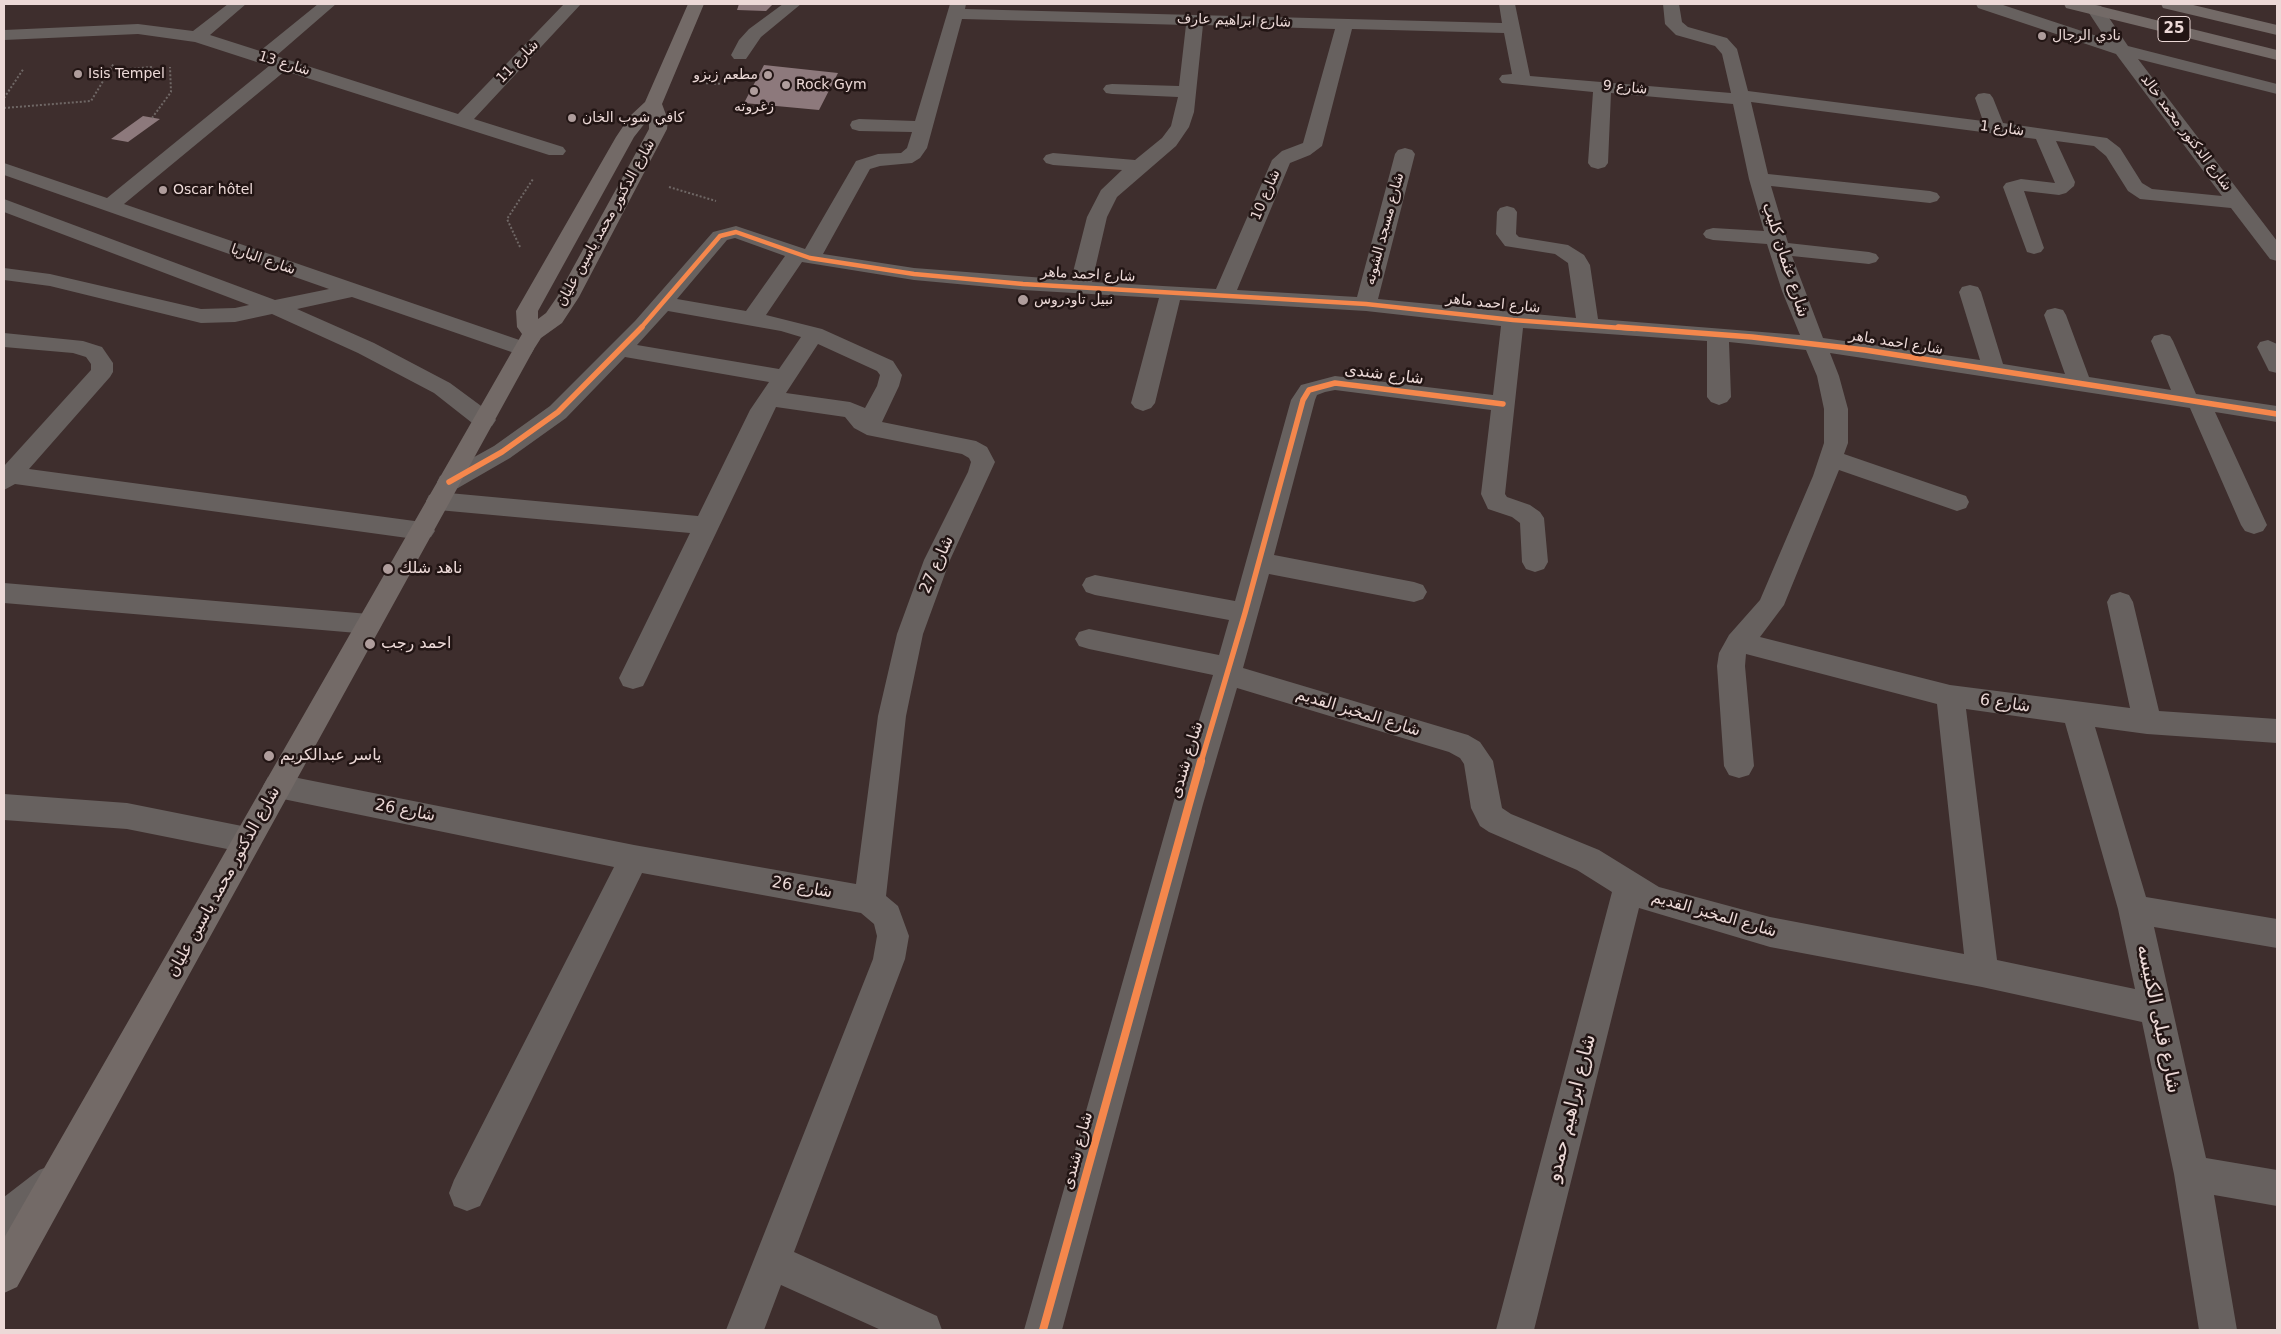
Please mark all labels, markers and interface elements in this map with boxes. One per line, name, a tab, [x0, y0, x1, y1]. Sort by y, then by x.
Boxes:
street label: شارع ابراهيم عارف	[1177, 11, 1291, 31]
road number: 25	[2158, 16, 2190, 42]
place label: نادي الرجال	[2052, 28, 2121, 44]
marker: نادي الرجال	[2036, 30, 2048, 42]
street label: شارع 11	[493, 37, 543, 87]
street label: شارع 13	[256, 48, 312, 80]
place label: Isis Tempel	[88, 66, 165, 82]
place label: مطعم زبزو	[693, 67, 758, 83]
marker: Isis Tempel	[72, 68, 84, 80]
marker: مطعم زبزو	[762, 69, 774, 81]
street label: شارع الدكتور محمد خالد	[2137, 71, 2235, 195]
place label: Rock Gym	[796, 77, 867, 93]
street label: شارع 9	[1602, 78, 1648, 98]
marker: Rock Gym	[780, 79, 792, 91]
marker: زغروته	[748, 85, 760, 97]
place label: زغروته	[734, 99, 774, 115]
place label: كافي شوب الخان	[582, 110, 684, 126]
marker: كافي شوب الخان	[566, 112, 578, 124]
street label: شارع 1	[1979, 118, 2025, 140]
street label: شارع الدكتور محمد ياسين عليان	[553, 137, 659, 309]
street label: شارع 10	[1248, 167, 1284, 223]
street label: شارع مسجد الشونه	[1362, 171, 1408, 287]
place label: Oscar hôtel	[173, 182, 253, 198]
marker: Oscar hôtel	[157, 184, 169, 196]
street label: شارع عثمان كليب	[1757, 200, 1813, 320]
street label: شارع الباريا	[229, 241, 297, 279]
street label: شارع احمد ماهر	[1040, 264, 1136, 286]
street label: شارع احمد ماهر	[1445, 291, 1541, 317]
place label: نبيل تاودروس	[1034, 292, 1113, 308]
marker: نبيل تاودروس	[1016, 293, 1030, 307]
street label: شارع احمد ماهر	[1848, 327, 1944, 359]
street label: شارع شندى	[1343, 361, 1425, 389]
street label: شارع 27	[916, 533, 958, 597]
place label: ناهد شلك	[399, 559, 462, 579]
marker: ناهد شلك	[381, 562, 395, 576]
place label: احمد رجب	[381, 634, 451, 654]
marker: احمد رجب	[363, 637, 377, 651]
street label: شارع المخبز القديم	[1293, 685, 1423, 741]
street label: شارع 6	[1979, 691, 2031, 717]
street label: شارع شندى	[1166, 719, 1208, 801]
place label: ياسر عبدالكريم	[280, 746, 382, 766]
marker: ياسر عبدالكريم	[262, 749, 276, 763]
street label: شارع الدكتور محمد ياسين عليان	[164, 783, 284, 981]
street label: شارع 26	[373, 796, 437, 826]
street label: شارع 26	[770, 873, 834, 903]
street label: شارع المخبز القديم	[1649, 888, 1779, 942]
street label: شارع قبلى الكنيسه	[2131, 943, 2185, 1095]
street label: شارع ابراهيم حمدو	[1543, 1032, 1601, 1184]
street label: شارع شندى	[1058, 1110, 1098, 1192]

